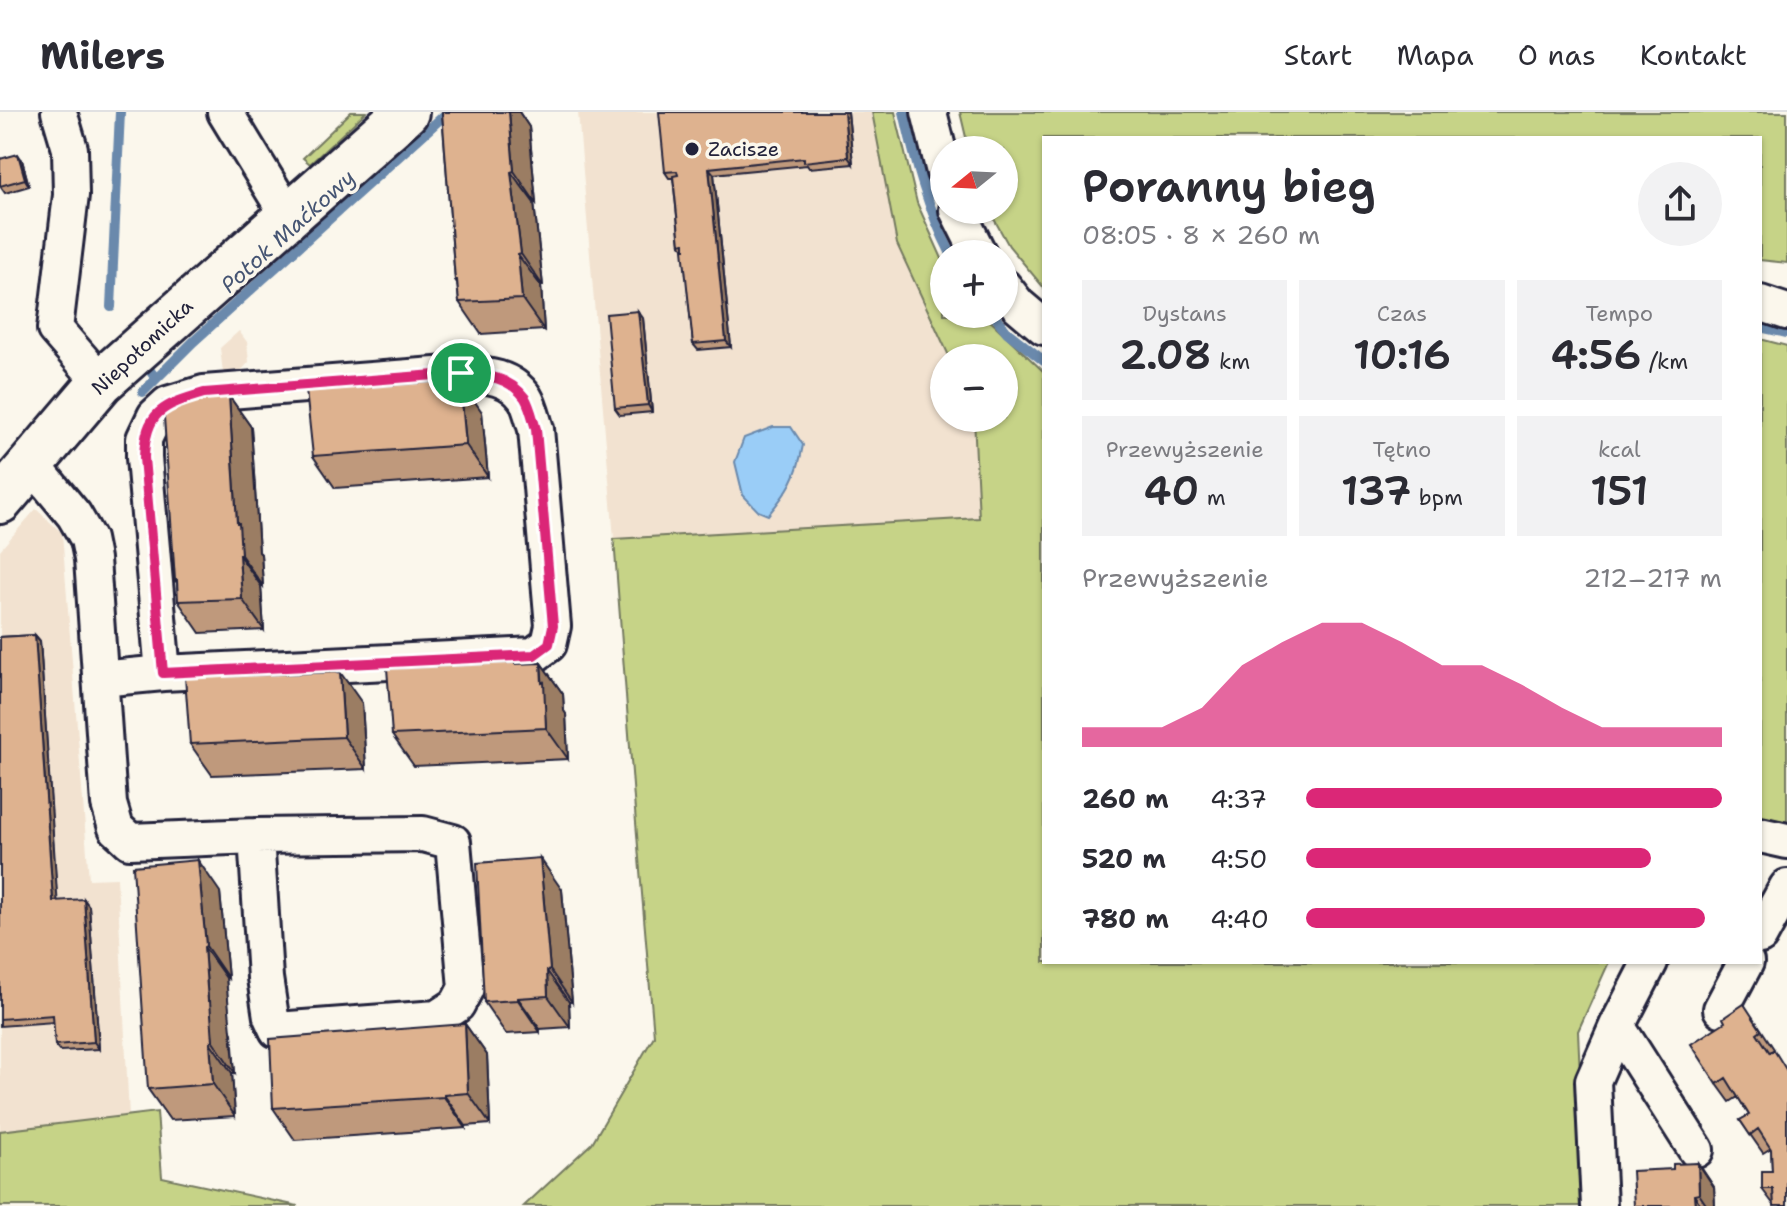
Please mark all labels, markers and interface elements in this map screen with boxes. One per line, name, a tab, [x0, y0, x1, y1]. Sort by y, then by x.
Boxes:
text: Milers	[40, 30, 165, 81]
text: Start	[1284, 36, 1352, 74]
text: Mapa	[1396, 36, 1474, 74]
text: O nas	[1518, 36, 1596, 74]
text: Kontakt	[1640, 36, 1747, 74]
place label: Zacisze	[708, 136, 779, 162]
north arrow	[930, 136, 1018, 224]
map controls	[930, 136, 1018, 432]
marker: Zacisze	[683, 140, 701, 158]
text: Poranny bieg	[1082, 157, 1376, 216]
button: share	[1638, 162, 1722, 246]
water label: Potok Maćkowy	[215, 163, 361, 299]
text: 08:05 · 8 × 260 m	[1082, 217, 1320, 252]
button: +	[930, 240, 1018, 328]
street label: Niepołomicka	[86, 293, 199, 401]
text: Dystans	[1142, 299, 1227, 328]
text: Czas	[1377, 299, 1427, 328]
text: Tempo	[1585, 299, 1653, 328]
text: 2.08	[1119, 328, 1212, 382]
text: 10:16	[1353, 328, 1451, 382]
text: 4:56	[1550, 328, 1641, 382]
pin	[427, 339, 495, 407]
button: −	[930, 344, 1018, 432]
text: km	[1212, 347, 1250, 376]
text: /km	[1641, 347, 1688, 376]
icon: arrive	[439, 351, 483, 395]
text: Przewyższenie	[1106, 435, 1264, 464]
text: Tętno	[1373, 435, 1431, 464]
text: kcal	[1598, 435, 1641, 464]
text: 40	[1144, 464, 1199, 518]
text: 137	[1341, 464, 1411, 518]
text: 151	[1590, 464, 1648, 518]
text: m	[1199, 483, 1226, 512]
text: bpm	[1411, 483, 1463, 512]
text: Przewyższenie	[1082, 560, 1269, 595]
text: 212–217 m	[1583, 560, 1722, 595]
text: 260 m	[1082, 781, 1169, 816]
text: 4:37	[1210, 781, 1267, 816]
text: 520 m	[1082, 841, 1166, 876]
text: 4:50	[1210, 841, 1268, 876]
text: 780 m	[1082, 901, 1169, 936]
text: 4:40	[1210, 901, 1269, 936]

